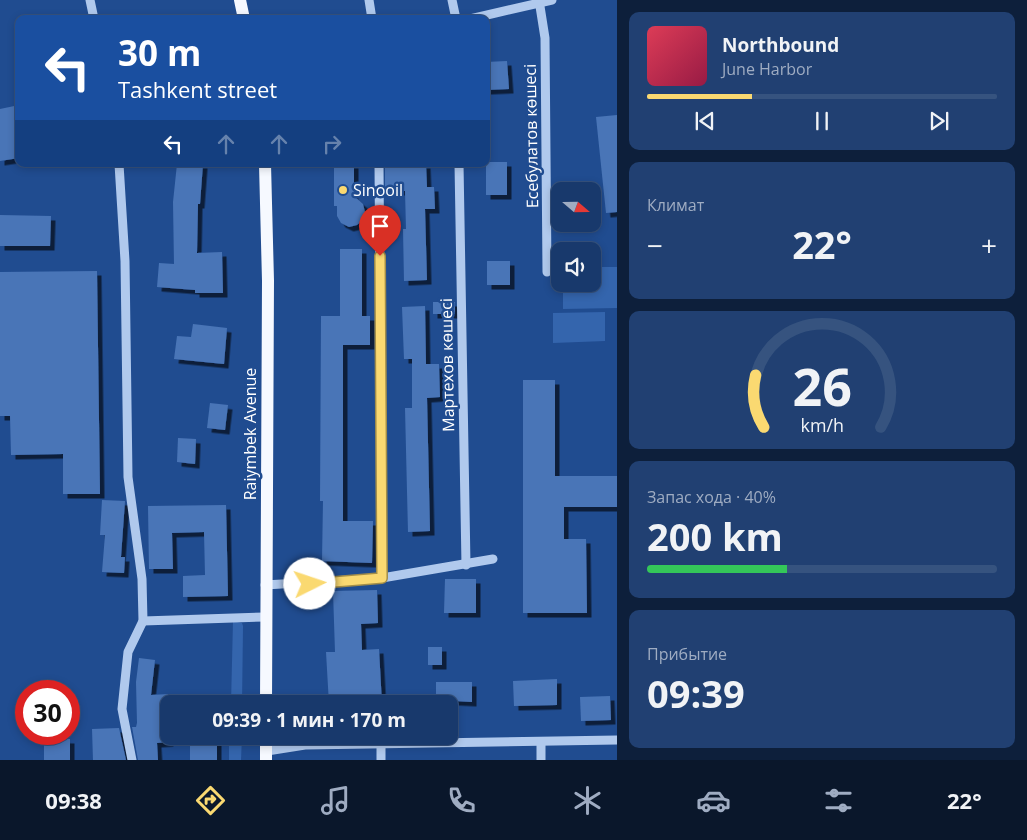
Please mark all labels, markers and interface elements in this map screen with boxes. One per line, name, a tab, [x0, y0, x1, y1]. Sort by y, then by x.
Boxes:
text: 30 m	[118, 29, 201, 76]
text: Northbound	[722, 32, 839, 58]
icon: left	[35, 35, 100, 100]
text: June Harbor	[722, 58, 812, 80]
street label: Есебулатов көшесі	[519, 64, 543, 208]
text: Tashkent street	[118, 74, 277, 104]
icon: previous	[691, 107, 719, 135]
icon: pause	[808, 107, 836, 135]
icon: next	[925, 107, 953, 135]
icon: left	[159, 130, 187, 158]
icon: ahead	[212, 130, 240, 158]
icon: ahead	[265, 130, 293, 158]
icon: right	[318, 130, 346, 158]
place label: Sinooil	[353, 179, 403, 201]
north arrow	[551, 182, 601, 232]
map controls	[551, 182, 601, 292]
marker: Sinooil	[337, 184, 349, 196]
text: Климат	[647, 194, 704, 216]
pin	[359, 205, 401, 256]
icon: arrive	[366, 212, 394, 240]
text: 22°	[792, 218, 852, 270]
text: −	[647, 226, 663, 264]
text: +	[981, 226, 997, 264]
button: sound	[551, 242, 601, 292]
street label: Мартехов көшесі	[435, 298, 459, 432]
text: 26	[792, 350, 852, 421]
street label: Raiymbek Avenue	[239, 368, 261, 500]
text: km/h	[800, 413, 844, 437]
text: Запас хода · 40%	[647, 486, 776, 508]
text: 200 km	[647, 510, 783, 562]
position arrow	[283, 557, 335, 609]
text: Прибытие	[647, 643, 727, 665]
text: 09:39	[647, 667, 745, 719]
speed limit sign: 30	[15, 680, 80, 745]
text: 09:39 · 1 мин · 170 m	[212, 707, 406, 733]
icon: directions	[193, 783, 228, 818]
icon: music	[318, 783, 353, 818]
icon: phone	[444, 783, 479, 818]
icon: climate	[570, 783, 605, 818]
icon: car	[696, 783, 731, 818]
icon: filters	[821, 783, 856, 818]
text: 09:38	[45, 785, 102, 815]
text: 22°	[947, 785, 982, 815]

